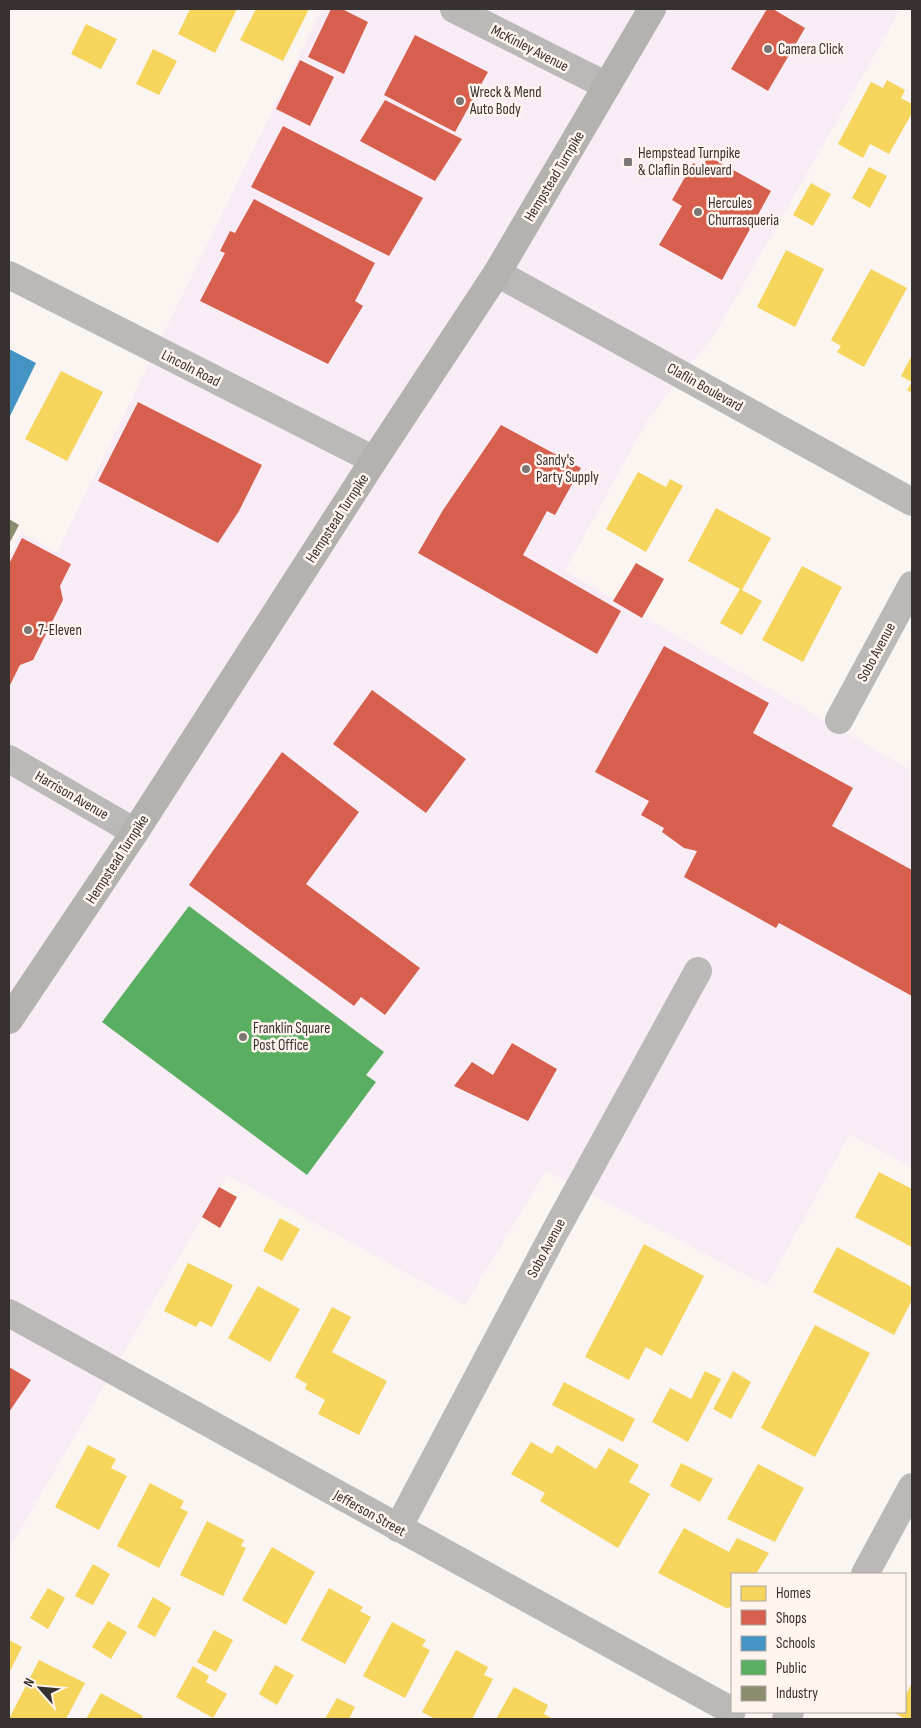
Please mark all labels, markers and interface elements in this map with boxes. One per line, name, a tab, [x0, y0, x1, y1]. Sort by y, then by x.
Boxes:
street label: McKinley Avenue	[488, 21, 572, 76]
place label: Camera Click	[778, 40, 844, 59]
marker: Camera Click	[762, 43, 774, 55]
place label: Wreck & Mend Auto Body	[469, 83, 541, 119]
marker: Wreck & Mend Auto Body	[454, 95, 466, 107]
street label: Hempstead Turnpike	[520, 128, 589, 225]
place label: Hempstead Turnpike & Claflin Boulevard	[638, 144, 740, 180]
marker: Hempstead Turnpike & Claflin Boulevard	[622, 156, 634, 168]
place label: Hercules Churrasqueria	[708, 194, 779, 230]
marker: Hercules Churrasqueria	[692, 206, 704, 218]
street label: Lincoln Road	[158, 346, 223, 391]
street label: Claflin Boulevard	[663, 359, 746, 416]
place label: Sandy's Party Supply	[536, 451, 599, 487]
marker: Sandy's Party Supply	[520, 463, 532, 475]
street label: Hempstead Turnpike	[302, 470, 373, 566]
street label: Sobo Avenue	[853, 619, 900, 685]
place label: 7-Eleven	[38, 621, 82, 640]
marker: 7-Eleven	[22, 624, 34, 636]
street label: Harrison Avenue	[32, 767, 112, 824]
street label: Hempstead Turnpike	[82, 811, 153, 907]
place label: Franklin Square Post Office	[253, 1019, 330, 1055]
marker: Franklin Square Post Office	[237, 1031, 249, 1043]
street label: Sobo Avenue	[523, 1215, 570, 1281]
street label: Jefferson Street	[329, 1485, 410, 1541]
legend	[731, 1573, 906, 1713]
text: Homes	[776, 1584, 811, 1603]
text: Shops	[776, 1609, 807, 1628]
text: Schools	[776, 1634, 815, 1653]
text: Public	[776, 1659, 807, 1678]
north arrow	[15, 1663, 65, 1713]
text: N	[20, 1675, 38, 1690]
text: Industry	[776, 1684, 818, 1703]

